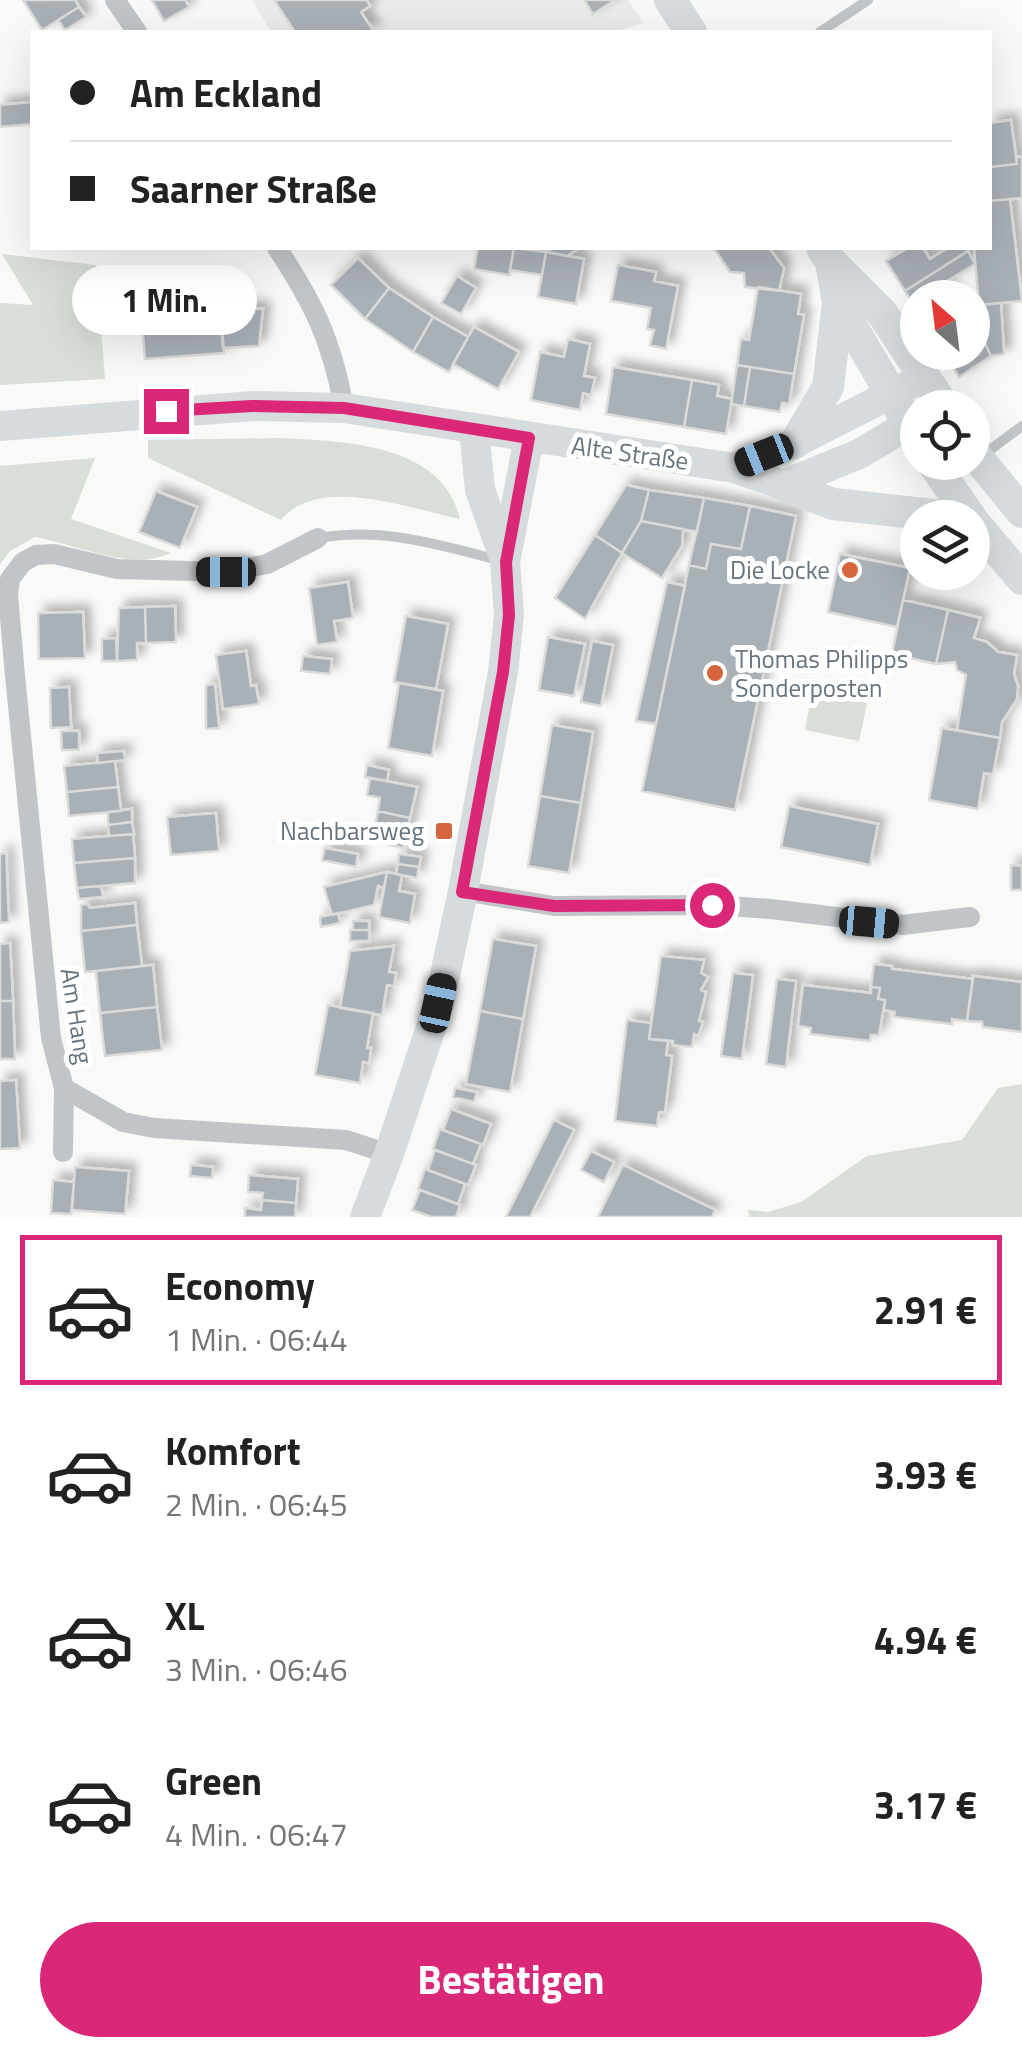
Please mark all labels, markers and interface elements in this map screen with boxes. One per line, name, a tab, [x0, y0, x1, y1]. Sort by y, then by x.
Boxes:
text: Am Eckland	[130, 64, 322, 122]
text: Saarner Straße	[130, 160, 377, 218]
callout: 1 Min.	[74, 266, 258, 336]
text: 1 Min.	[121, 276, 208, 324]
north arrow	[900, 280, 990, 370]
map controls	[900, 280, 990, 590]
route end	[144, 389, 189, 434]
button: locate	[900, 390, 990, 480]
street label: Alte Straße	[569, 426, 691, 480]
car	[731, 430, 797, 480]
button: layers	[900, 500, 990, 590]
place label: Die Locke	[730, 551, 830, 589]
car	[196, 557, 256, 587]
marker: Die Locke	[839, 559, 861, 581]
place label: Thomas Philipps Sonderposten	[735, 640, 908, 707]
marker: Thomas Philipps Sonderposten	[704, 662, 726, 684]
place label: Nachbarsweg	[280, 812, 424, 850]
marker: Nachbarsweg	[433, 820, 455, 842]
route start	[690, 883, 735, 928]
car	[838, 904, 900, 940]
street label: Am Hang	[51, 965, 103, 1067]
car	[417, 971, 459, 1035]
text: Economy	[165, 1257, 315, 1315]
icon: car	[45, 1265, 135, 1355]
text: 2.91 €	[874, 1281, 977, 1339]
text: 1 Min. · 06:44	[165, 1315, 348, 1363]
text: Komfort	[165, 1422, 301, 1480]
icon: car	[45, 1430, 135, 1520]
text: 3.93 €	[874, 1446, 977, 1504]
text: 2 Min. · 06:45	[165, 1480, 348, 1528]
text: XL	[165, 1587, 205, 1645]
icon: car	[45, 1595, 135, 1685]
text: 4.94 €	[874, 1611, 977, 1669]
text: 3 Min. · 06:46	[165, 1645, 348, 1693]
text: Green	[165, 1752, 262, 1810]
icon: car	[45, 1760, 135, 1850]
text: 3.17 €	[874, 1776, 977, 1834]
text: 4 Min. · 06:47	[165, 1810, 348, 1858]
button: Bestätigen	[40, 1922, 982, 2037]

